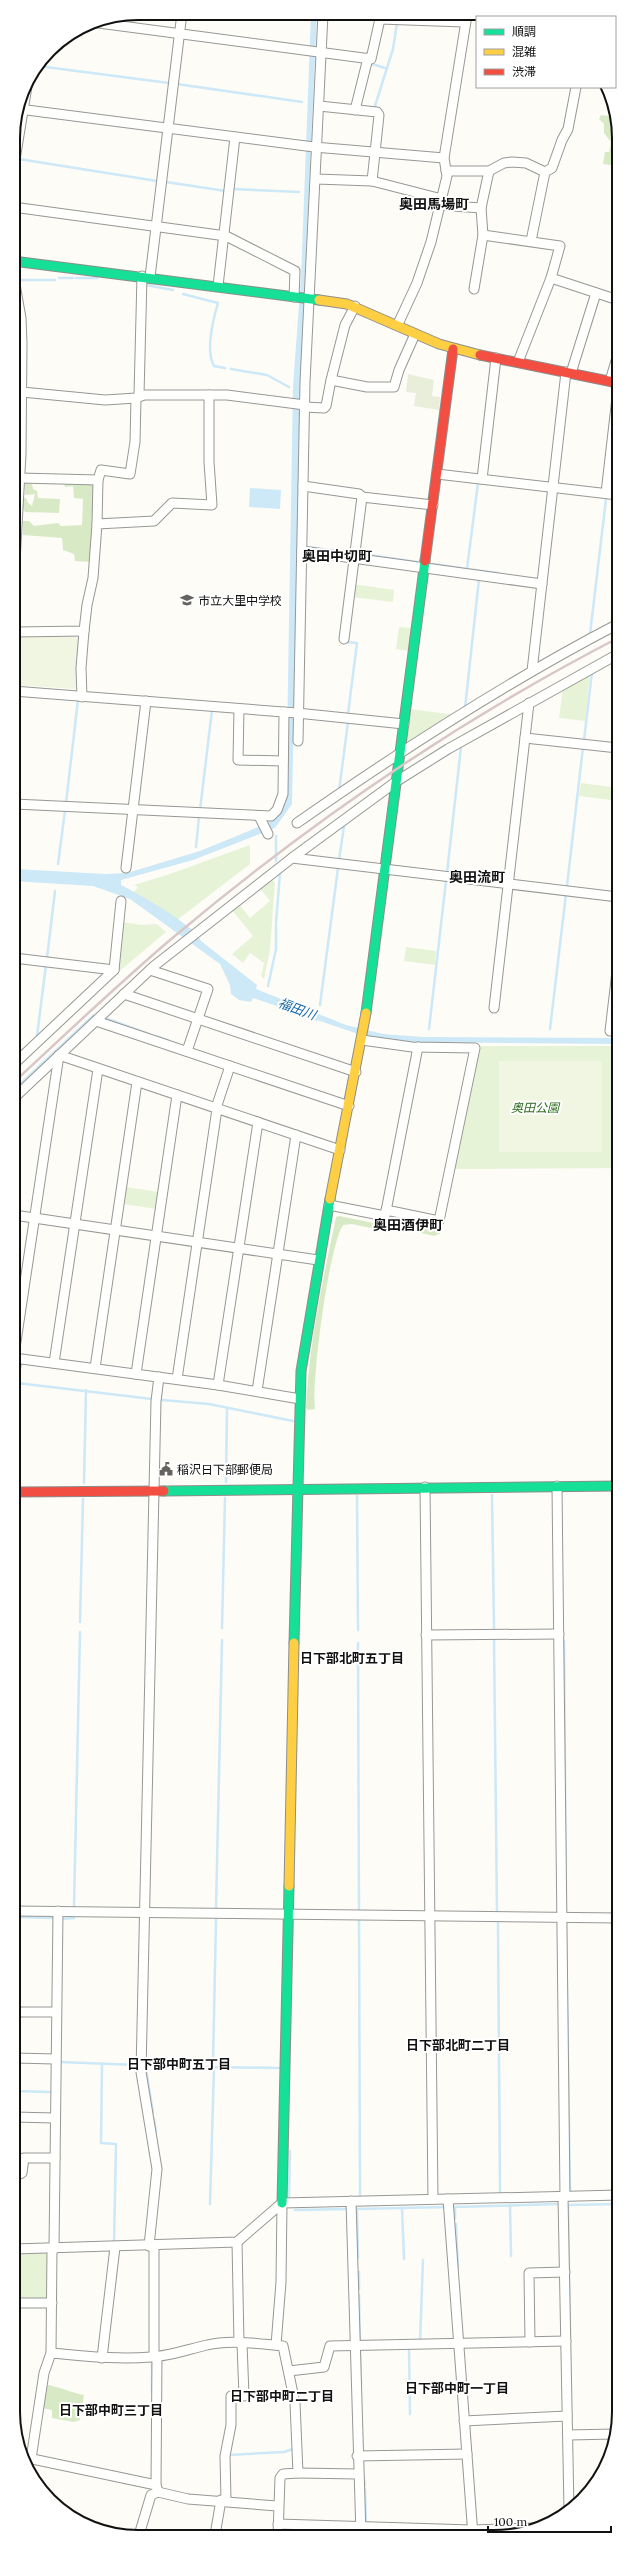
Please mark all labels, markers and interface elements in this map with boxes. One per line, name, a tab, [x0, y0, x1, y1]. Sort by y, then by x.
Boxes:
legend	[476, 16, 616, 88]
text: 順調	[512, 24, 536, 39]
text: 混雑	[512, 44, 536, 59]
text: 渋滞	[512, 64, 536, 79]
district label: 奥田馬場町	[399, 195, 469, 213]
district label: 奥田中切町	[302, 547, 372, 565]
school or university icon: 市立大里中学校	[179, 592, 195, 608]
place label: 市立大里中学校	[198, 593, 282, 608]
district label: 奥田流町	[449, 868, 505, 886]
water label: 福田川	[276, 994, 320, 1024]
park label: 奥田公園	[511, 1100, 561, 1115]
district label: 奥田酒伊町	[373, 1216, 443, 1234]
public building icon: 稲沢日下部郵便局	[158, 1461, 174, 1477]
place label: 稲沢日下部郵便局	[177, 1462, 273, 1477]
district label: 日下部北町五丁目	[300, 1650, 404, 1667]
district label: 日下部北町二丁目	[406, 2037, 510, 2054]
district label: 日下部中町五丁目	[127, 2056, 231, 2073]
district label: 日下部中町一丁目	[405, 2380, 509, 2397]
district label: 日下部中町二丁目	[230, 2388, 334, 2405]
district label: 日下部中町三丁目	[59, 2402, 163, 2419]
scale bar	[488, 2508, 611, 2534]
text: 100 m	[494, 2514, 527, 2529]

